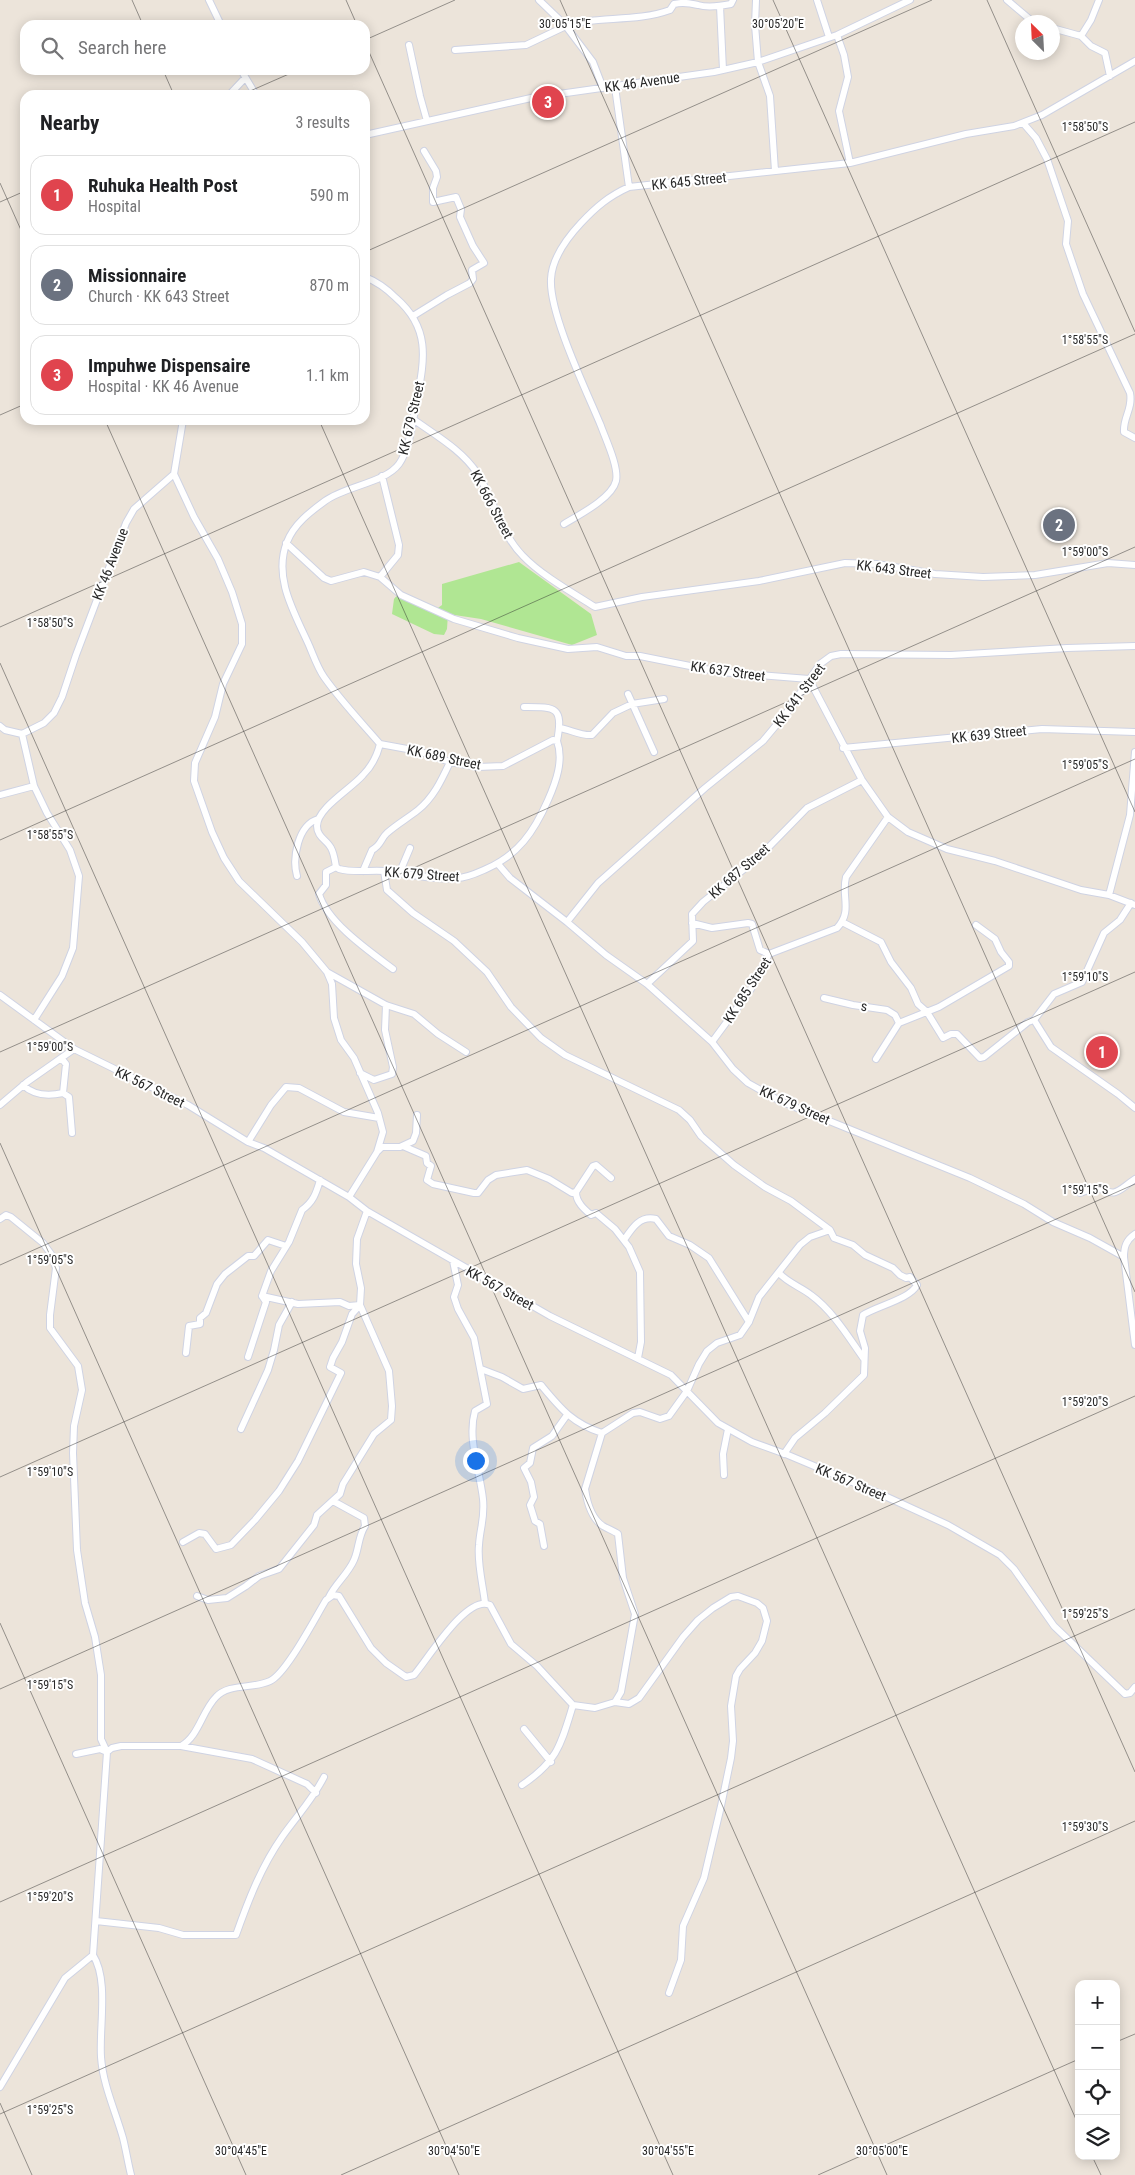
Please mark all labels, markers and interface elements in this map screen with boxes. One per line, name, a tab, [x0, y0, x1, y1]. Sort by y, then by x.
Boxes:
north arrow	[1015, 15, 1060, 60]
text: 30°05'15"E	[539, 17, 591, 31]
text: 30°05'20"E	[752, 17, 804, 31]
search box	[20, 20, 370, 75]
icon: search	[38, 34, 66, 62]
text: Search here	[78, 36, 166, 59]
street label: KK 46 Avenue	[603, 69, 681, 95]
pin: 3	[532, 83, 564, 121]
text: Nearby	[40, 111, 99, 135]
text: 3 results	[295, 113, 350, 132]
text: 1°58'50"S	[1062, 120, 1108, 134]
street label: KK 645 Street	[651, 169, 727, 193]
text: Ruhuka Health Post	[88, 174, 238, 197]
text: 1	[53, 186, 61, 205]
text: 590 m	[310, 186, 349, 205]
text: Hospital	[88, 197, 141, 216]
text: Missionnaire	[88, 264, 186, 287]
text: 2	[53, 276, 61, 295]
text: 870 m	[310, 276, 349, 295]
text: Church · KK 643 Street	[88, 287, 230, 306]
text: 1°58'55"S	[1062, 333, 1108, 347]
text: Impuhwe Dispensaire	[88, 354, 250, 377]
text: 3	[53, 366, 61, 385]
text: 1.1 km	[306, 366, 349, 385]
text: Hospital · KK 46 Avenue	[88, 377, 239, 396]
street label: KK 679 Street	[395, 380, 427, 456]
street label: KK 666 Street	[467, 467, 517, 541]
pin: 2	[1043, 506, 1075, 544]
street label: KK 46 Avenue	[89, 525, 131, 602]
text: 1°59'00"S	[1062, 545, 1108, 559]
street label: KK 643 Street	[856, 556, 932, 582]
text: 1°58'50"S	[27, 616, 73, 630]
street label: KK 637 Street	[690, 658, 766, 684]
street label: KK 641 Street	[770, 660, 828, 730]
street label: KK 639 Street	[951, 722, 1027, 746]
street label: KK 689 Street	[406, 741, 482, 773]
text: 1°59'05"S	[1062, 758, 1108, 772]
text: 1°58'55"S	[27, 828, 73, 842]
street label: KK 687 Street	[705, 840, 773, 902]
street label: KK 679 Street	[384, 863, 460, 885]
street label: KK 685 Street	[720, 954, 774, 1026]
text: 1°59'10"S	[1062, 970, 1108, 984]
street label: s	[860, 998, 868, 1014]
pin: 1	[1086, 1033, 1118, 1071]
text: 1°59'00"S	[27, 1040, 73, 1054]
street label: KK 567 Street	[113, 1063, 187, 1111]
street label: KK 679 Street	[757, 1082, 833, 1128]
text: 1°59'15"S	[1062, 1183, 1108, 1197]
text: 1°59'05"S	[27, 1253, 73, 1267]
street label: KK 567 Street	[463, 1263, 537, 1313]
text: 1°59'20"S	[1062, 1395, 1108, 1409]
your location	[463, 1448, 489, 1474]
street label: KK 567 Street	[813, 1460, 889, 1504]
text: 1°59'10"S	[27, 1465, 73, 1479]
text: 1°59'25"S	[1062, 1607, 1108, 1621]
text: 1°59'15"S	[27, 1678, 73, 1692]
text: 1°59'30"S	[1062, 1820, 1108, 1834]
text: 1°59'20"S	[27, 1890, 73, 1904]
map controls	[1075, 1980, 1120, 2160]
button: +	[1075, 1980, 1120, 2025]
button: −	[1075, 2025, 1120, 2070]
button: locate	[1075, 2070, 1120, 2115]
text: 1°59'25"S	[27, 2103, 73, 2117]
button: layers	[1075, 2115, 1120, 2160]
text: 30°04'45"E	[215, 2144, 267, 2158]
text: 30°04'50"E	[428, 2144, 480, 2158]
text: 30°04'55"E	[642, 2144, 694, 2158]
text: 30°05'00"E	[856, 2144, 908, 2158]

